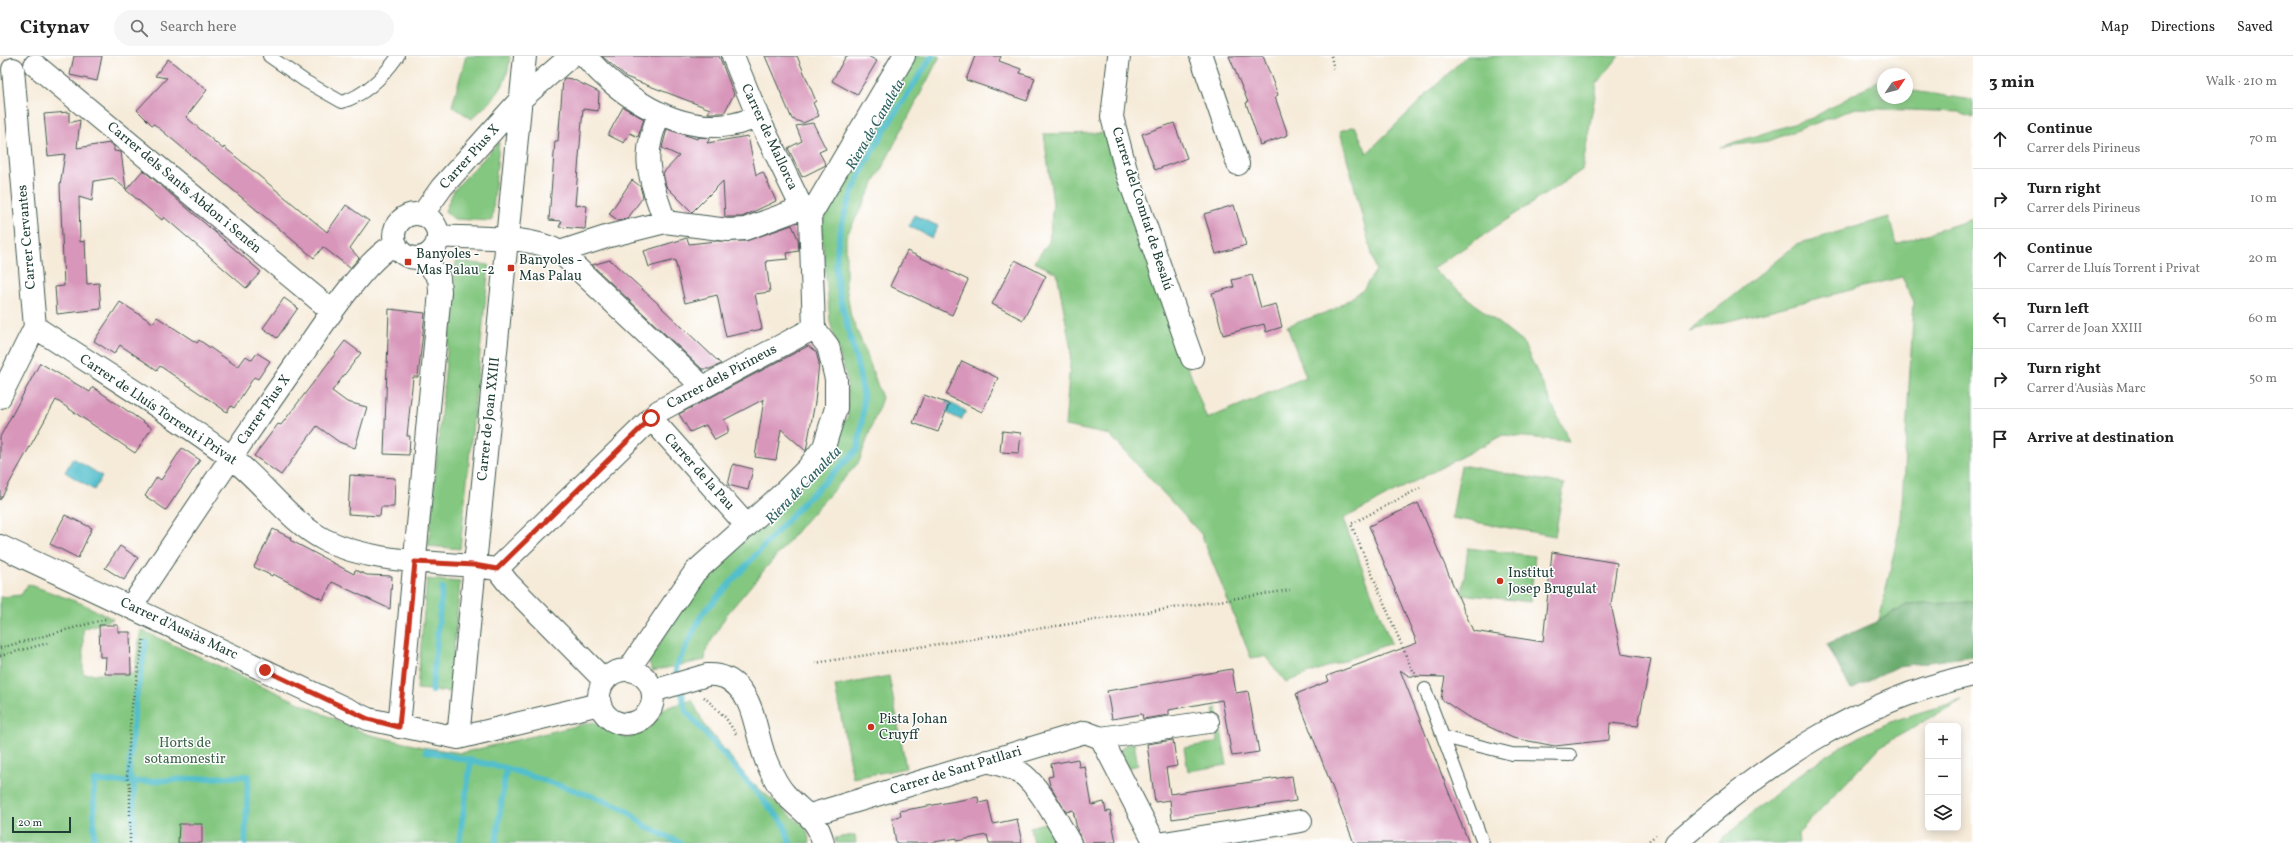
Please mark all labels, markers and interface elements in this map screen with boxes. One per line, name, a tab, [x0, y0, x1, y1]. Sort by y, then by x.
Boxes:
search box	[114, 10, 394, 46]
text: Citynav	[20, 15, 90, 41]
icon: search	[128, 17, 150, 39]
text: Search here	[160, 17, 237, 38]
text: Map	[2101, 18, 2129, 37]
text: Directions	[2151, 18, 2215, 37]
text: Saved	[2237, 18, 2273, 37]
north arrow	[1877, 68, 1913, 104]
text: 3 min	[1989, 71, 2035, 94]
text: Walk · 210 m	[2206, 73, 2277, 91]
water label: Riera de Canaleta	[841, 76, 911, 174]
street label: Carrer de Mallorca	[736, 81, 802, 193]
street label: Carrer dels Sants Abdon i Senén	[103, 118, 265, 258]
text: Continue	[2027, 119, 2092, 140]
street label: Carrer Pius X	[436, 120, 504, 194]
street label: Carrer del Comtat de Besalú	[1107, 125, 1177, 293]
icon: ahead	[1989, 128, 2011, 150]
text: 70 m	[2249, 130, 2277, 148]
text: Carrer dels Pirineus	[2027, 140, 2140, 158]
text: Turn right	[2027, 179, 2101, 200]
street label: Carrer Cervantes	[13, 184, 41, 290]
icon: right	[1989, 188, 2011, 210]
text: 10 m	[2250, 190, 2277, 208]
text: Carrer dels Pirineus	[2027, 200, 2140, 218]
text: Continue	[2027, 239, 2092, 260]
place label: Banyoles - Mas Palau -2	[416, 245, 495, 280]
icon: ahead	[1989, 248, 2011, 270]
text: 20 m	[2248, 250, 2277, 268]
place label: Banyoles - Mas Palau	[519, 251, 583, 286]
marker: Banyoles - Mas Palau -2	[403, 257, 413, 267]
text: Carrer de Lluís Torrent i Privat	[2027, 260, 2200, 278]
marker: Banyoles - Mas Palau	[506, 263, 516, 273]
text: Turn left	[2027, 299, 2089, 320]
icon: left	[1989, 308, 2011, 330]
text: 60 m	[2249, 310, 2277, 328]
text: Carrer de Joan XXIII	[2027, 320, 2142, 338]
street label: Carrer dels Pirineus	[664, 340, 780, 414]
street label: Carrer de Lluís Torrent i Privat	[75, 350, 241, 470]
street label: Carrer de Joan XXIII	[473, 356, 505, 482]
text: Turn right	[2027, 359, 2101, 380]
icon: right	[1989, 368, 2011, 390]
text: 50 m	[2249, 370, 2277, 388]
street label: Carrer Pius X	[233, 371, 295, 449]
text: Carrer d'Ausiàs Marc	[2027, 380, 2146, 398]
route start	[642, 409, 660, 427]
icon: arrive	[1989, 428, 2011, 450]
text: Arrive at destination	[2027, 428, 2174, 449]
street label: Carrer de la Pau	[659, 429, 739, 515]
water label: Riera de Canaleta	[761, 442, 847, 530]
place label: Institut Josep Brugulat	[1508, 564, 1597, 599]
marker: Institut Josep Brugulat	[1495, 576, 1505, 586]
street label: Carrer d'Ausiàs Marc	[117, 593, 241, 665]
route end	[256, 661, 274, 679]
place label: Pista Johan Cruyff	[879, 710, 948, 745]
marker: Pista Johan Cruyff	[866, 722, 876, 732]
map controls	[1925, 723, 1961, 831]
button: +	[1925, 723, 1961, 759]
park label: Horts de sotamonestir	[144, 734, 226, 769]
street label: Carrer de Sant Patllari	[888, 742, 1024, 800]
button: −	[1925, 759, 1961, 795]
button: layers	[1925, 795, 1961, 831]
scale bar	[12, 815, 71, 834]
text: 20 m	[18, 816, 42, 831]

